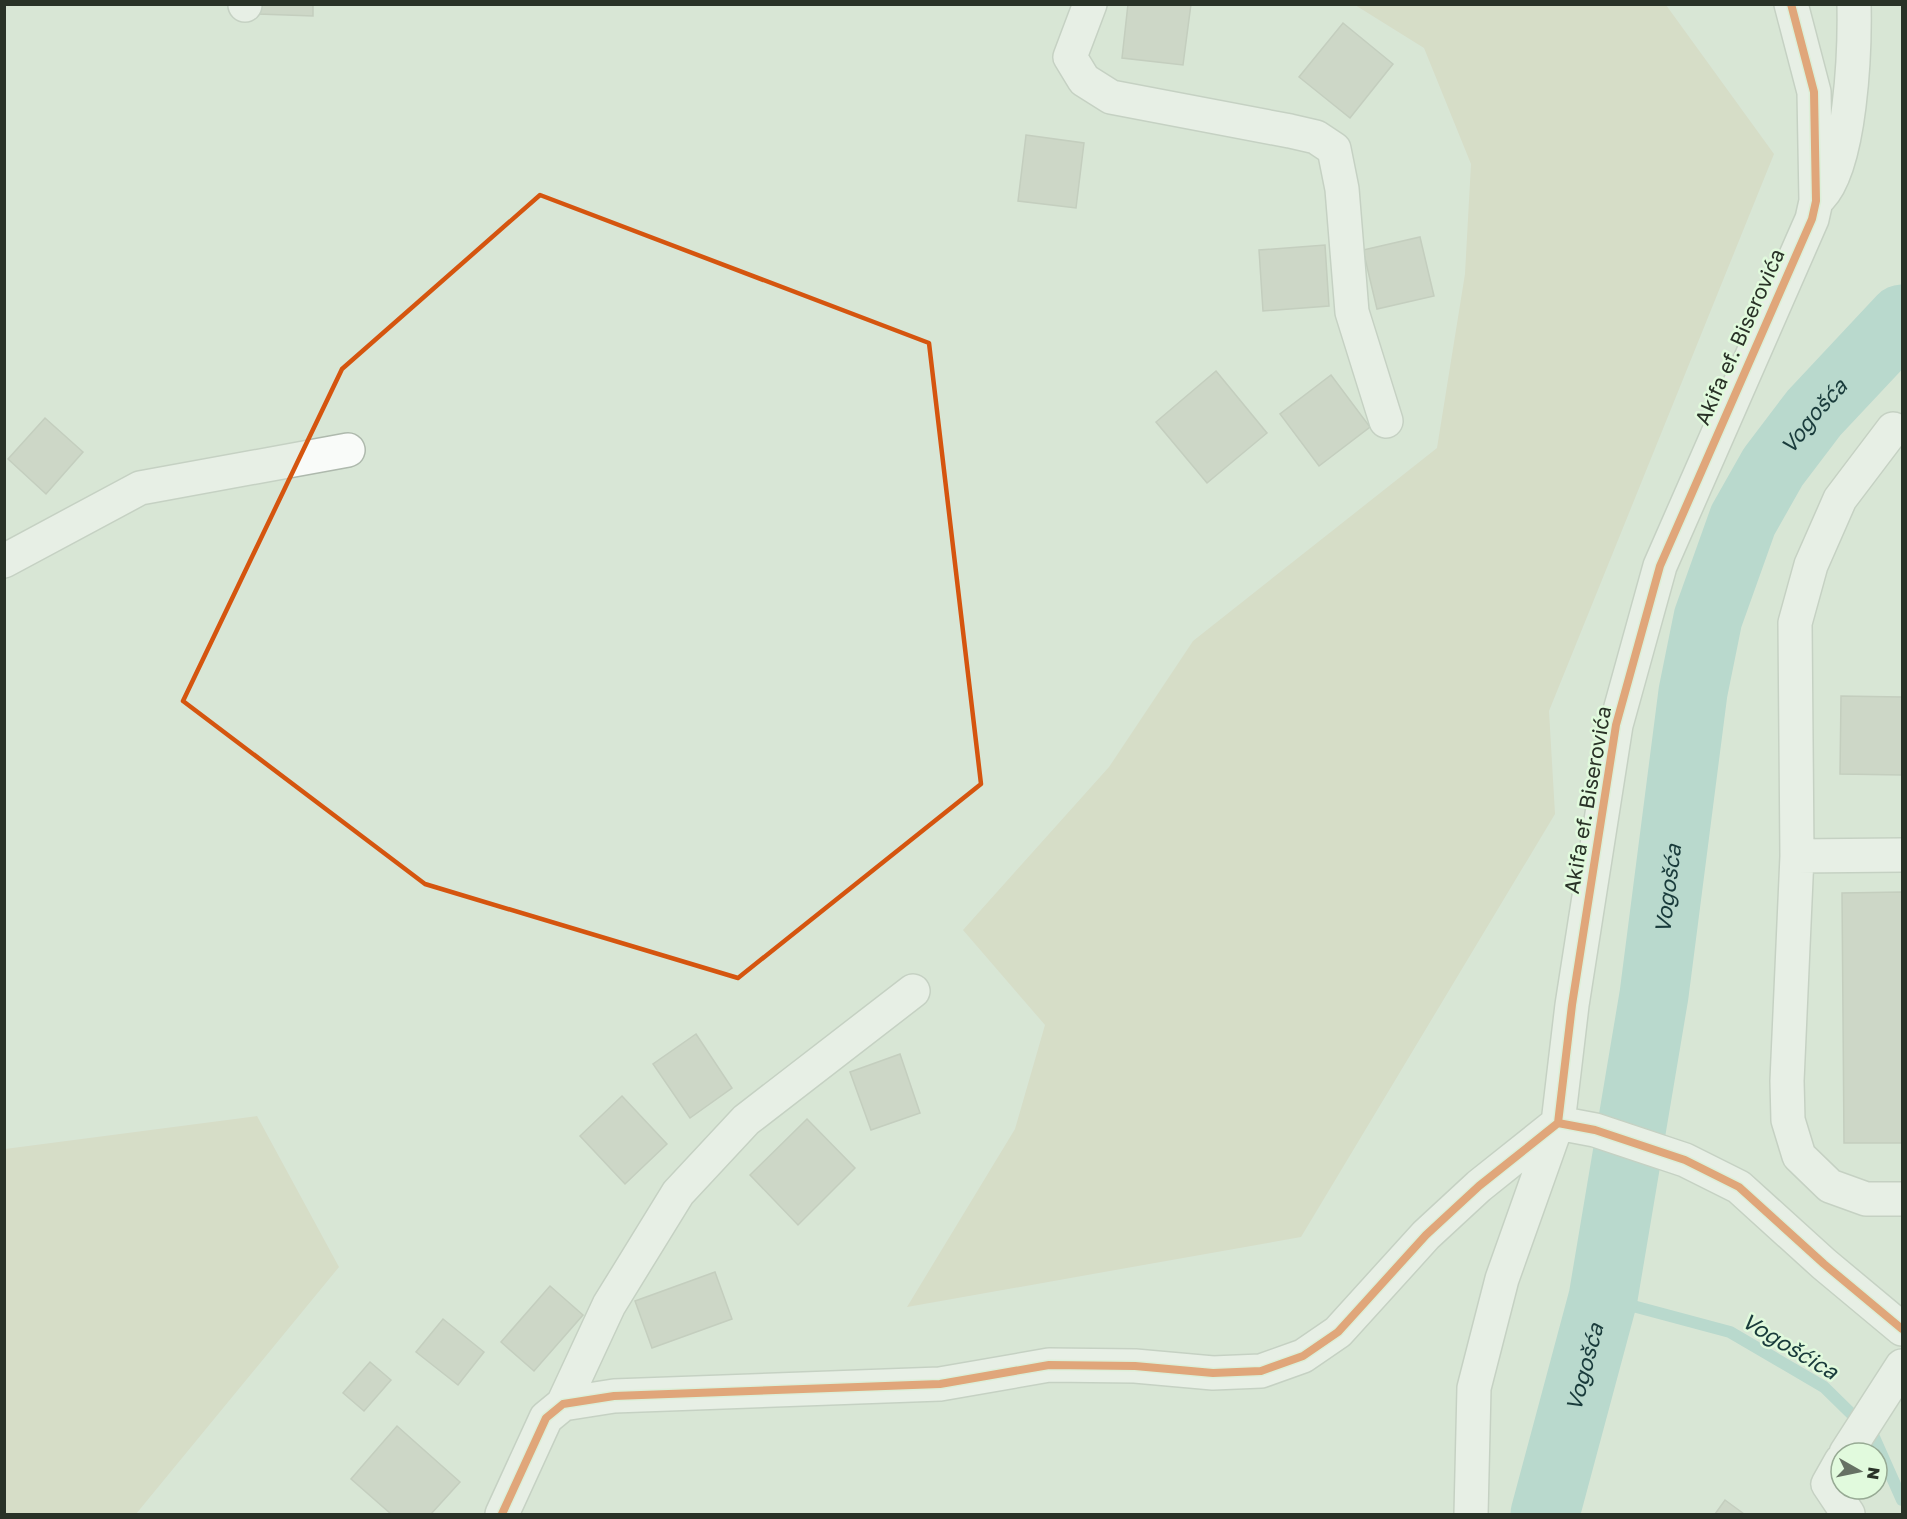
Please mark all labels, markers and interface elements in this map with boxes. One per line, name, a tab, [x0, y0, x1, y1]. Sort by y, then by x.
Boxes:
street label: Akifa ef. Biserovića	[1689, 244, 1790, 429]
water label: Vogošća	[1774, 372, 1853, 459]
street label: Akifa ef. Biserovića	[1558, 704, 1616, 896]
water label: Vogošća	[1648, 841, 1686, 935]
water label: Vogošćica	[1737, 1306, 1845, 1386]
water label: Vogošća	[1559, 1319, 1609, 1414]
north arrow	[1829, 1441, 1889, 1501]
text: N	[1863, 1466, 1885, 1481]

